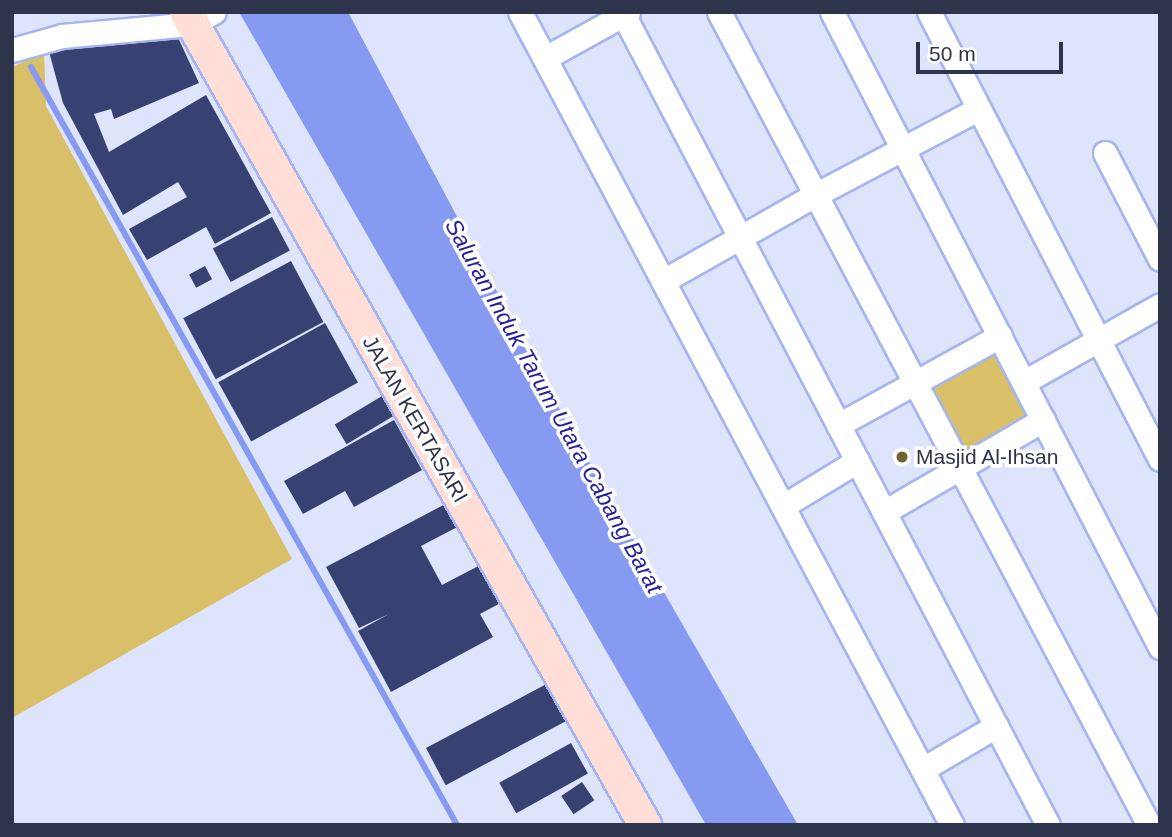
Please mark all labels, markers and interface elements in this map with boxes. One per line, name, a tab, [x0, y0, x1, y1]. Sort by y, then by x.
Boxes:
scale bar	[920, 28, 1067, 72]
text: 50 m	[929, 42, 976, 65]
water label: Saluran Induk Tarum Utara Cabang Barat	[439, 214, 669, 598]
street label: JALAN KERTASARI	[357, 331, 473, 507]
place label: Masjid Al-Ihsan	[916, 444, 1060, 470]
marker: Masjid Al-Ihsan	[894, 449, 910, 465]

